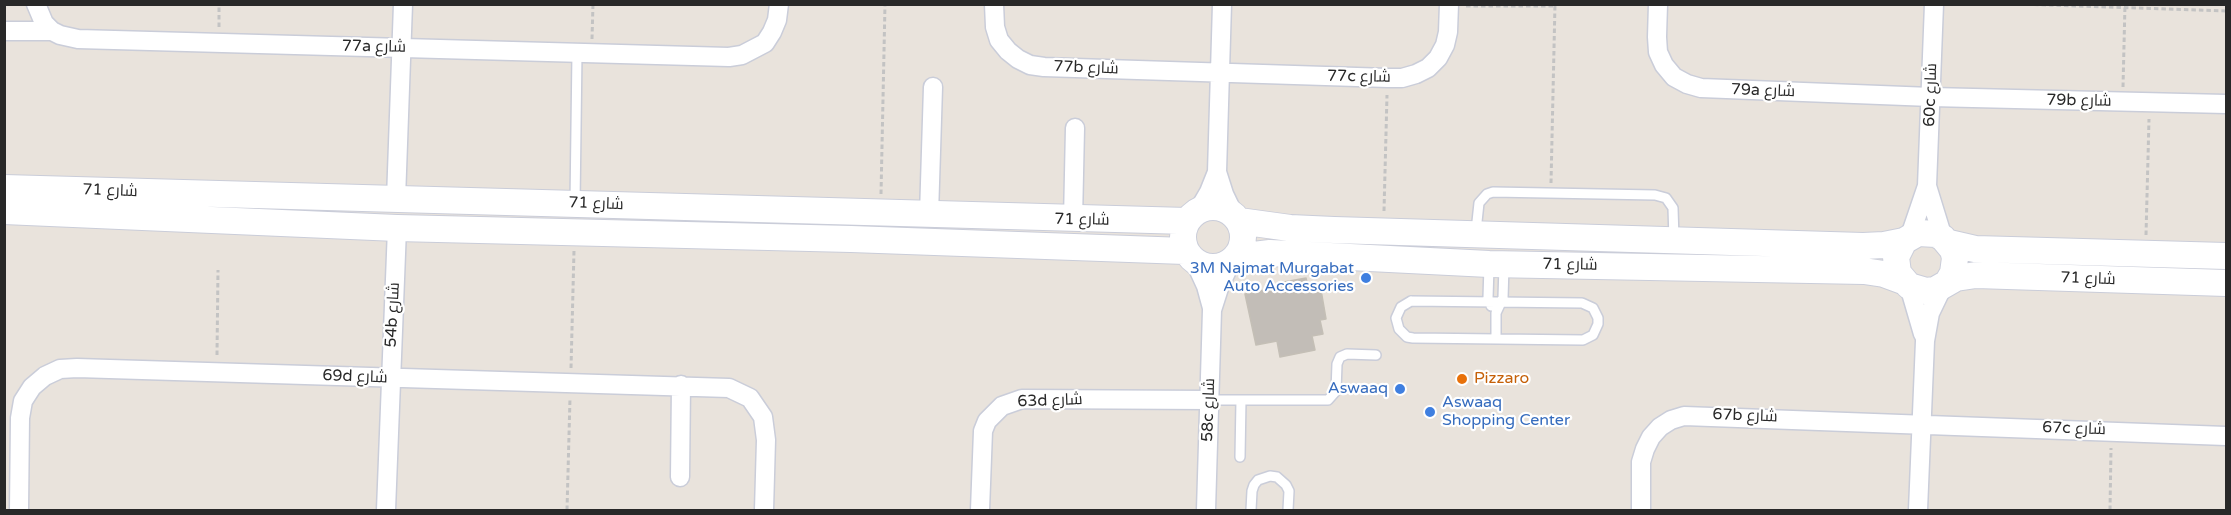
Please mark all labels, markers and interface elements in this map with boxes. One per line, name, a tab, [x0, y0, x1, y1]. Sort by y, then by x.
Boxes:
street label: 77a شارع	[342, 37, 406, 57]
street label: 77b شارع	[1053, 57, 1119, 79]
street label: 60c شارع	[1920, 63, 1942, 127]
street label: 77c شارع	[1327, 67, 1391, 87]
street label: 79a شارع	[1731, 80, 1795, 102]
street label: 79b شارع	[2046, 91, 2112, 111]
street label: شارع 71	[82, 180, 138, 202]
street label: شارع 71	[568, 193, 624, 215]
street label: شارع 71	[1054, 210, 1110, 230]
street label: شارع 71	[1542, 255, 1598, 275]
place label: 3M Najmat Murgabat Auto Accessories	[1190, 259, 1354, 297]
street label: شارع 71	[2060, 268, 2116, 290]
marker: 3M Najmat Murgabat Auto Accessories	[1359, 271, 1373, 285]
street label: 54b شارع	[382, 282, 404, 348]
street label: 69d شارع	[322, 366, 388, 388]
place label: Pizzaro	[1474, 369, 1529, 389]
marker: Pizzaro	[1455, 372, 1469, 386]
street label: 58c شارع	[1198, 378, 1220, 442]
place label: Aswaaq	[1328, 379, 1388, 399]
marker: Aswaaq	[1393, 382, 1407, 396]
street label: 63d شارع	[1017, 390, 1083, 412]
place label: Aswaaq Shopping Center	[1442, 393, 1570, 431]
marker: Aswaaq Shopping Center	[1423, 405, 1437, 419]
street label: 67b شارع	[1712, 405, 1778, 427]
street label: 67c شارع	[2042, 418, 2106, 440]

